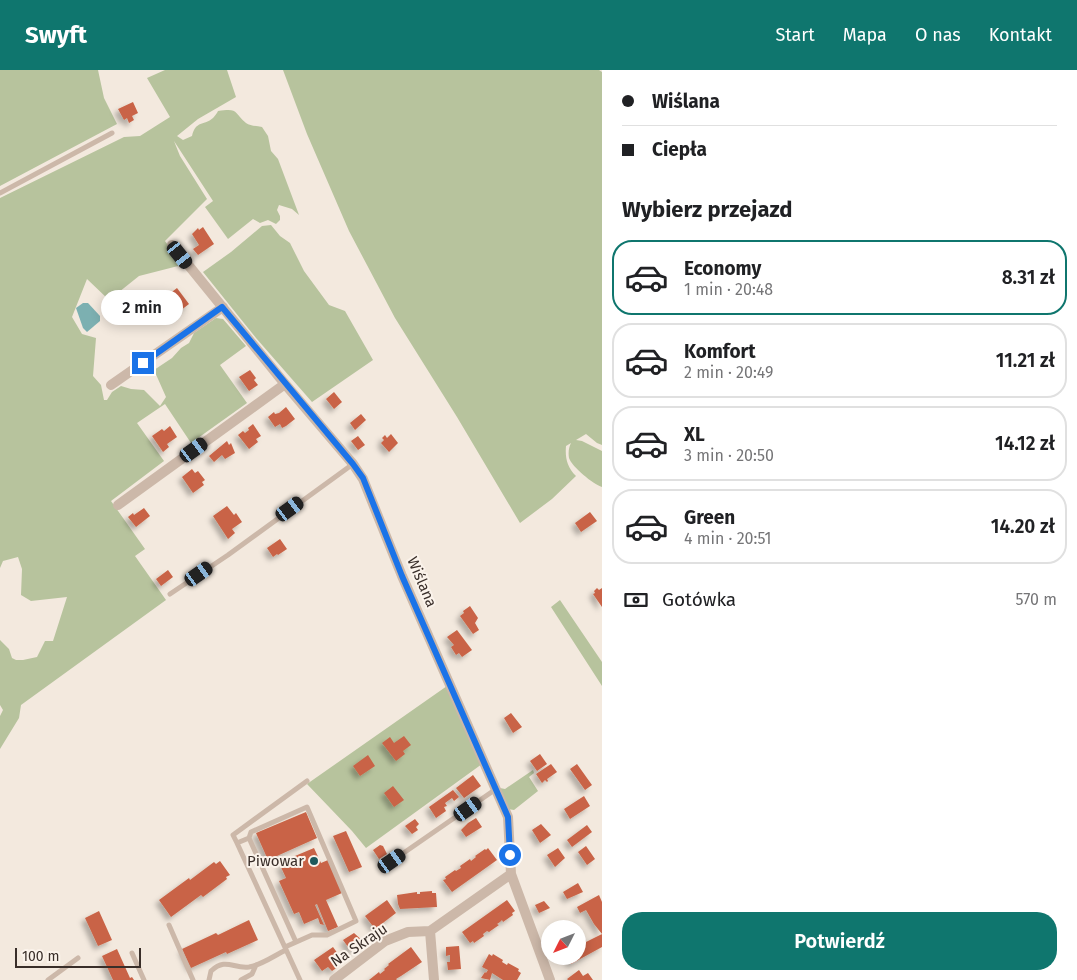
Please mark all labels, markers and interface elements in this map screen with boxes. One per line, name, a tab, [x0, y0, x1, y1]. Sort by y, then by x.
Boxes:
text: Swyft	[25, 21, 87, 49]
text: Start	[775, 24, 815, 46]
text: Mapa	[843, 24, 887, 46]
text: O nas	[915, 24, 961, 46]
text: Kontakt	[989, 24, 1052, 46]
text: Wiślana	[652, 90, 720, 113]
text: Ciepła	[652, 138, 707, 161]
text: Wybierz przejazd	[622, 196, 793, 223]
car	[164, 239, 195, 271]
icon: car	[624, 255, 669, 300]
text: Economy	[684, 257, 761, 280]
text: 8.31 zł	[1002, 266, 1055, 289]
text: 1 min · 20:48	[684, 280, 773, 299]
callout: 2 min	[102, 290, 184, 326]
text: 2 min	[122, 298, 162, 317]
icon: car	[624, 338, 669, 383]
text: Komfort	[684, 340, 755, 363]
text: 11.21 zł	[996, 349, 1055, 372]
route end	[132, 352, 154, 374]
text: 2 min · 20:49	[684, 363, 773, 382]
icon: car	[624, 421, 669, 466]
text: XL	[684, 423, 705, 446]
text: 14.12 zł	[995, 432, 1055, 455]
car	[177, 435, 210, 465]
text: 3 min · 20:50	[684, 446, 774, 465]
car	[273, 494, 306, 524]
icon: car	[624, 504, 669, 549]
text: Green	[684, 506, 735, 529]
text: 14.20 zł	[991, 515, 1055, 538]
text: 4 min · 20:51	[684, 529, 772, 548]
street label: Wiślana	[403, 554, 441, 610]
car	[182, 559, 215, 589]
icon: cash	[622, 586, 650, 614]
text: Gotówka	[662, 588, 736, 611]
text: 570 m	[1016, 590, 1057, 609]
car	[451, 794, 484, 824]
route start	[499, 844, 521, 866]
car	[375, 846, 408, 876]
place label: Piwowar	[247, 852, 304, 870]
marker: Piwowar	[308, 855, 320, 867]
button: Potwierdź	[622, 912, 1057, 970]
street label: Na Skraju	[327, 920, 391, 970]
north arrow	[541, 920, 586, 965]
map controls	[541, 920, 586, 965]
scale bar	[15, 945, 141, 968]
text: 100 m	[22, 948, 59, 965]

